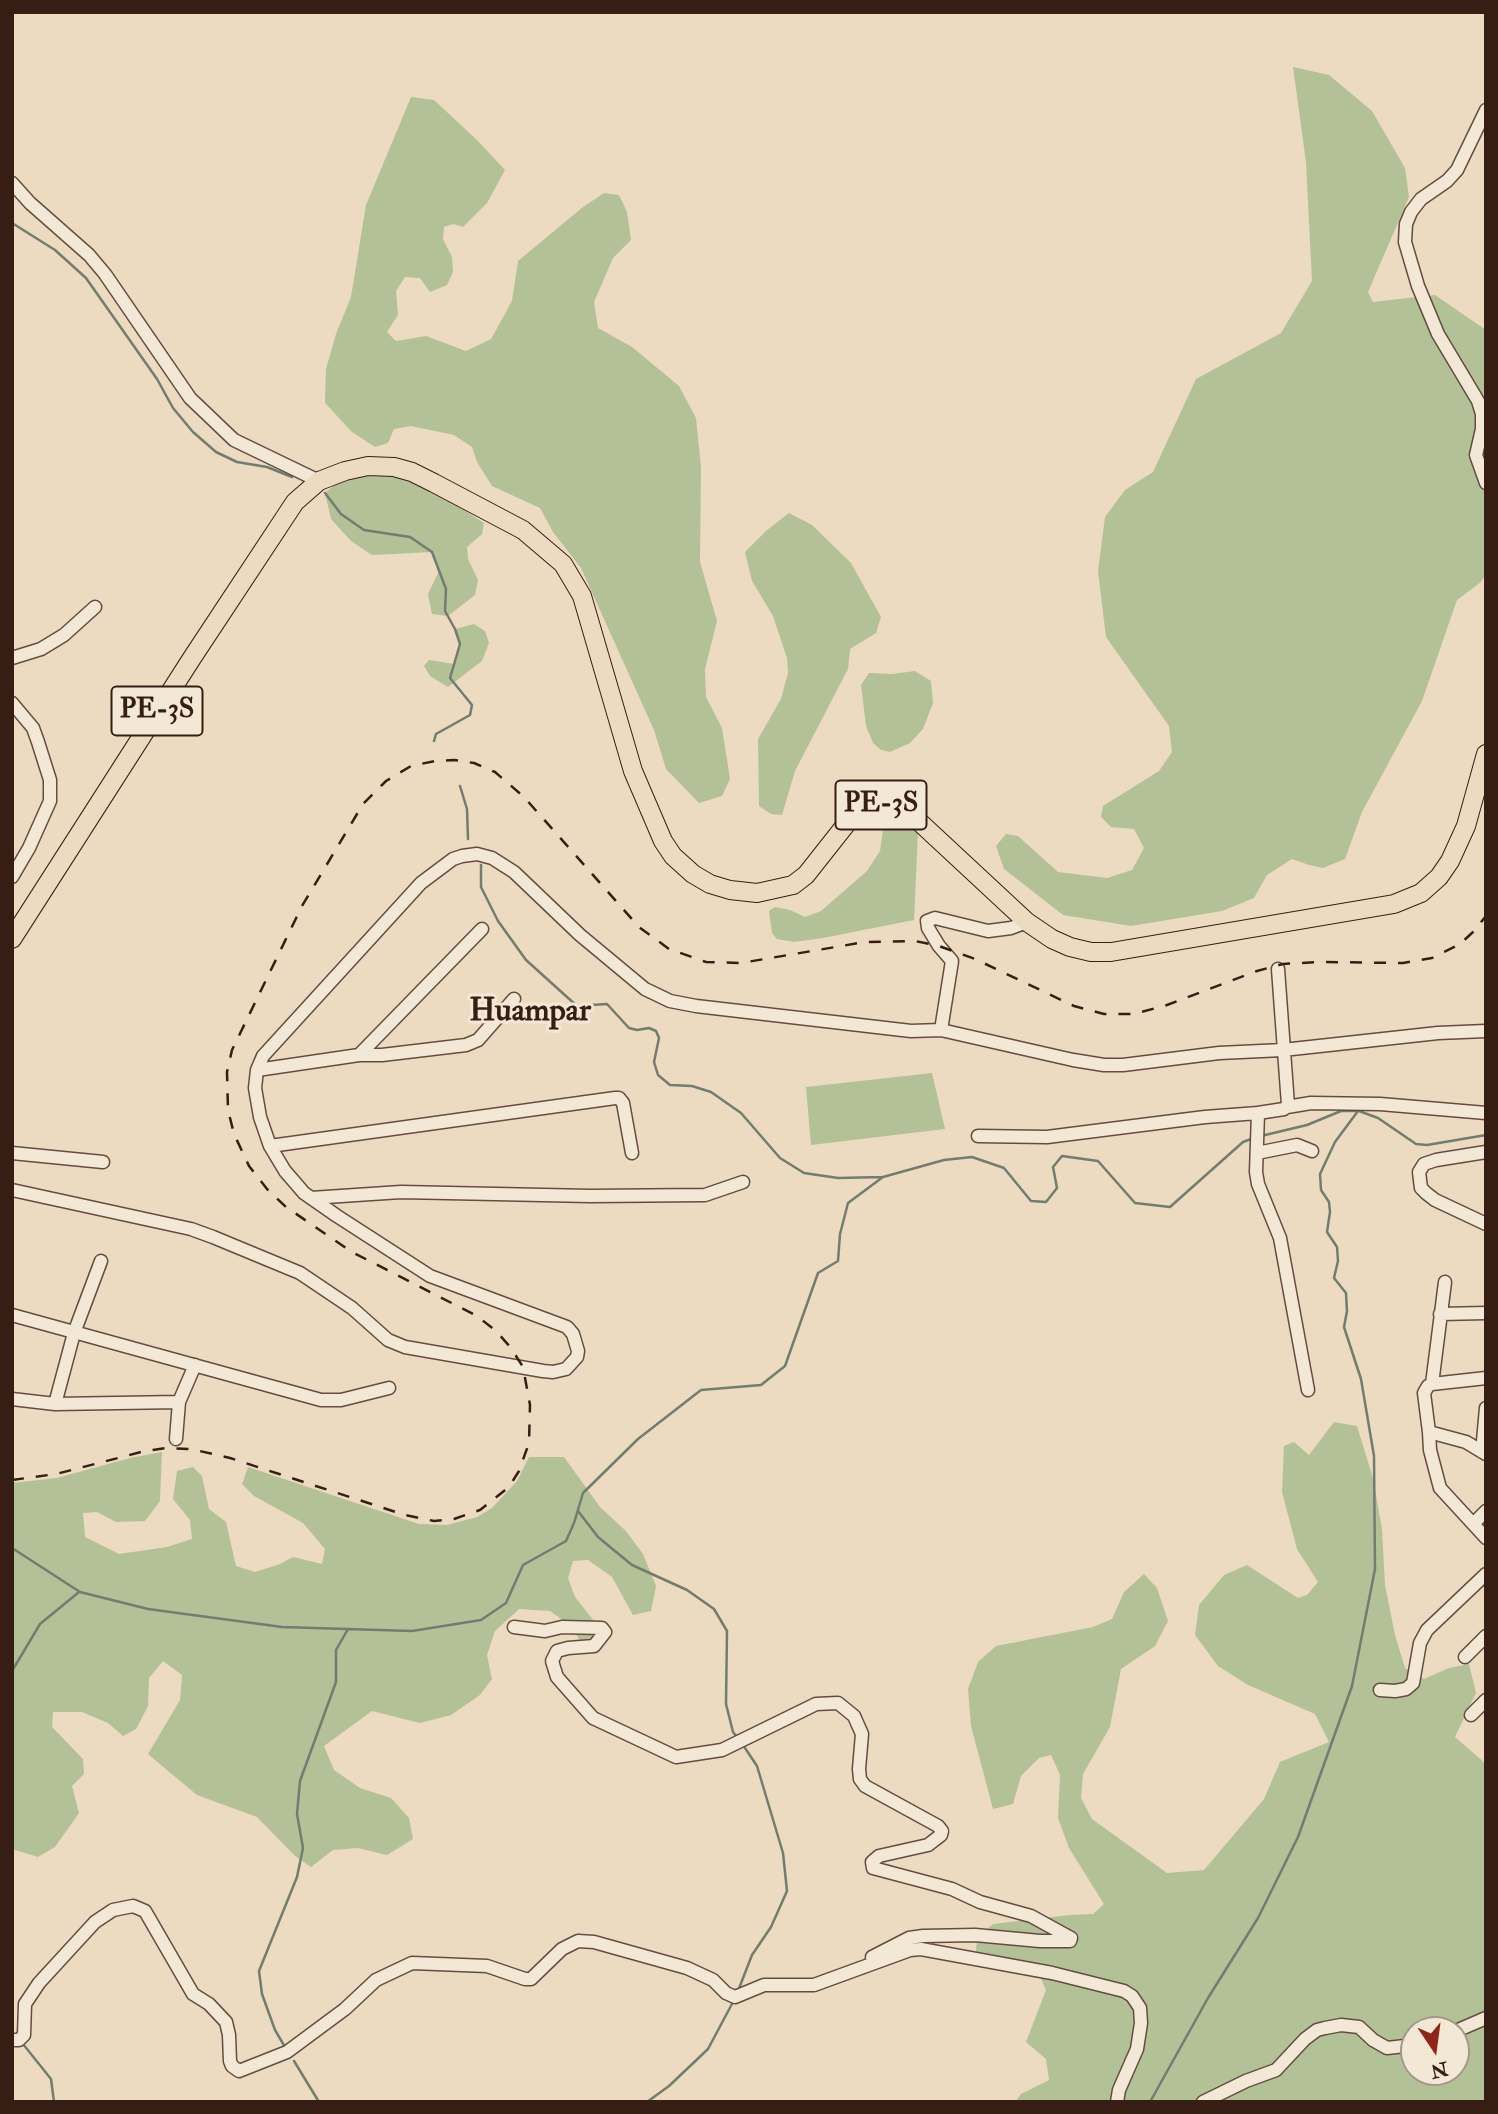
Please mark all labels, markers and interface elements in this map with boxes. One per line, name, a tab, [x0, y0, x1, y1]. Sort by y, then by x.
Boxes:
road number: PE-3S	[111, 686, 202, 736]
road number: PE-3S	[836, 780, 926, 830]
district label: Huampar	[469, 994, 591, 1032]
north arrow	[1400, 2016, 1470, 2086]
text: N	[1428, 2056, 1450, 2083]

